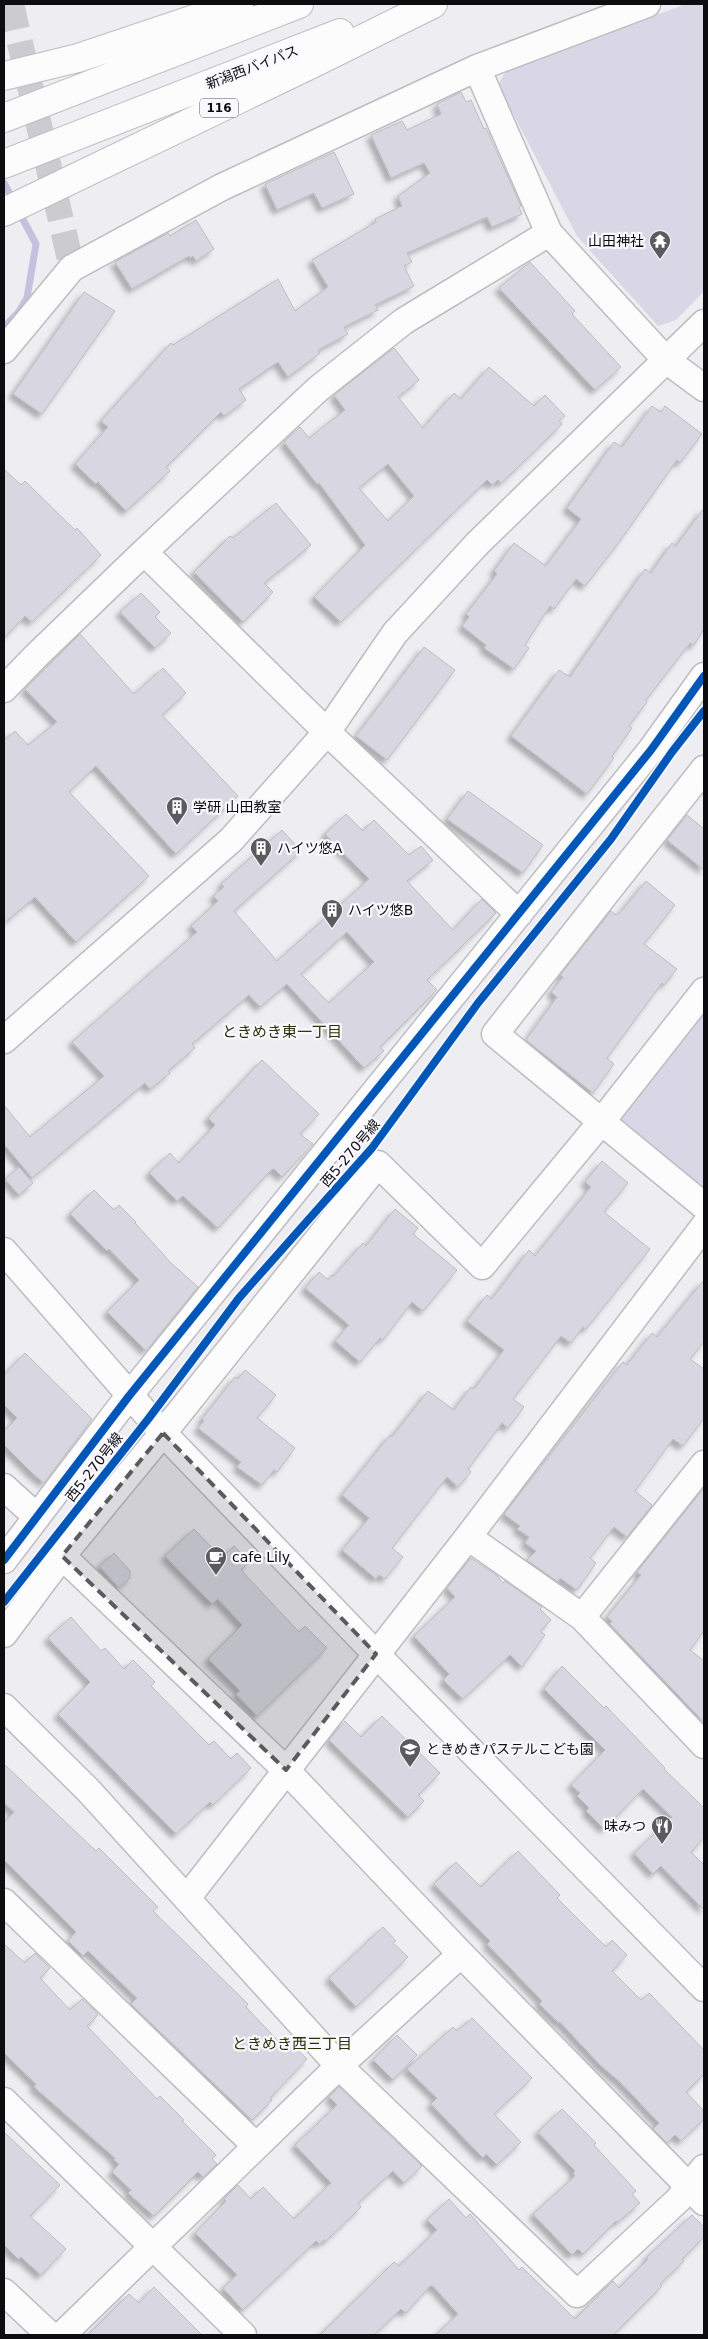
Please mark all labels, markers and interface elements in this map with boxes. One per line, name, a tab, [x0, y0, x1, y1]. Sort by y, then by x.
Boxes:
street label: 新潟西バイパス	[204, 42, 300, 92]
road number: 116	[200, 99, 238, 118]
temple icon: 山田神社	[648, 229, 672, 260]
place label: 山田神社	[588, 233, 644, 249]
building icon: 学研 山田教室	[165, 795, 189, 826]
place label: 学研 山田教室	[193, 799, 281, 815]
building icon: ハイツ悠A	[249, 836, 273, 867]
place label: ハイツ悠A	[277, 840, 343, 856]
building icon: ハイツ悠B	[320, 898, 344, 929]
place label: ハイツ悠B	[348, 902, 413, 918]
district label: ときめき東一丁目	[222, 1023, 342, 1041]
street label: 西5-270号線	[317, 1116, 383, 1190]
street label: 西5-270号線	[62, 1429, 126, 1505]
cafe icon: cafe Lily	[204, 1545, 228, 1576]
place label: cafe Lily	[232, 1549, 290, 1565]
school or university icon: ときめきパステルこども園	[398, 1737, 422, 1768]
place label: ときめきパステルこども園	[426, 1741, 594, 1757]
restaurant icon: 味みつ	[650, 1814, 674, 1845]
place label: 味みつ	[604, 1818, 646, 1834]
district label: ときめき西三丁目	[232, 2035, 352, 2053]

